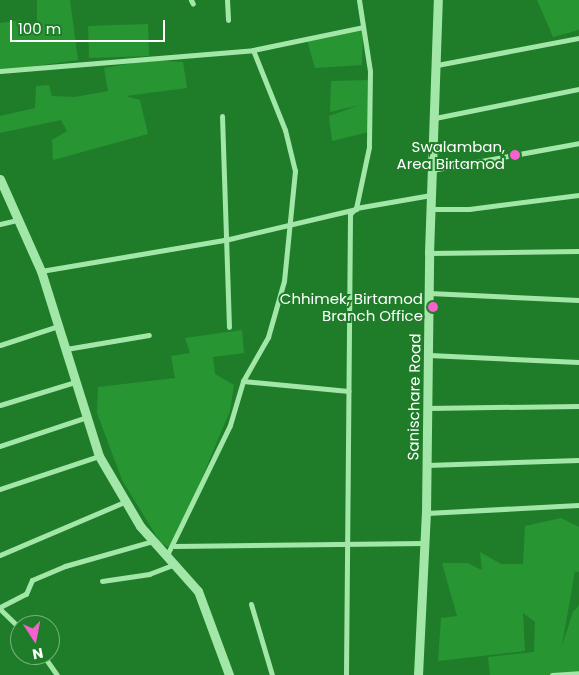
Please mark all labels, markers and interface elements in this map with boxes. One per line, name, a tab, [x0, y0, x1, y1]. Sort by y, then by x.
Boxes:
scale bar	[12, 10, 168, 42]
text: 100 m	[18, 18, 61, 39]
place label: Swalamban, Area Birtamod	[397, 137, 505, 172]
marker: Swalamban, Area Birtamod	[509, 149, 521, 161]
place label: Chhimek, Birtamod Branch Office	[280, 289, 423, 324]
marker: Chhimek, Birtamod Branch Office	[427, 301, 439, 313]
street label: Sanischare Road	[404, 333, 424, 461]
north arrow	[10, 615, 60, 665]
text: N	[31, 643, 45, 665]

